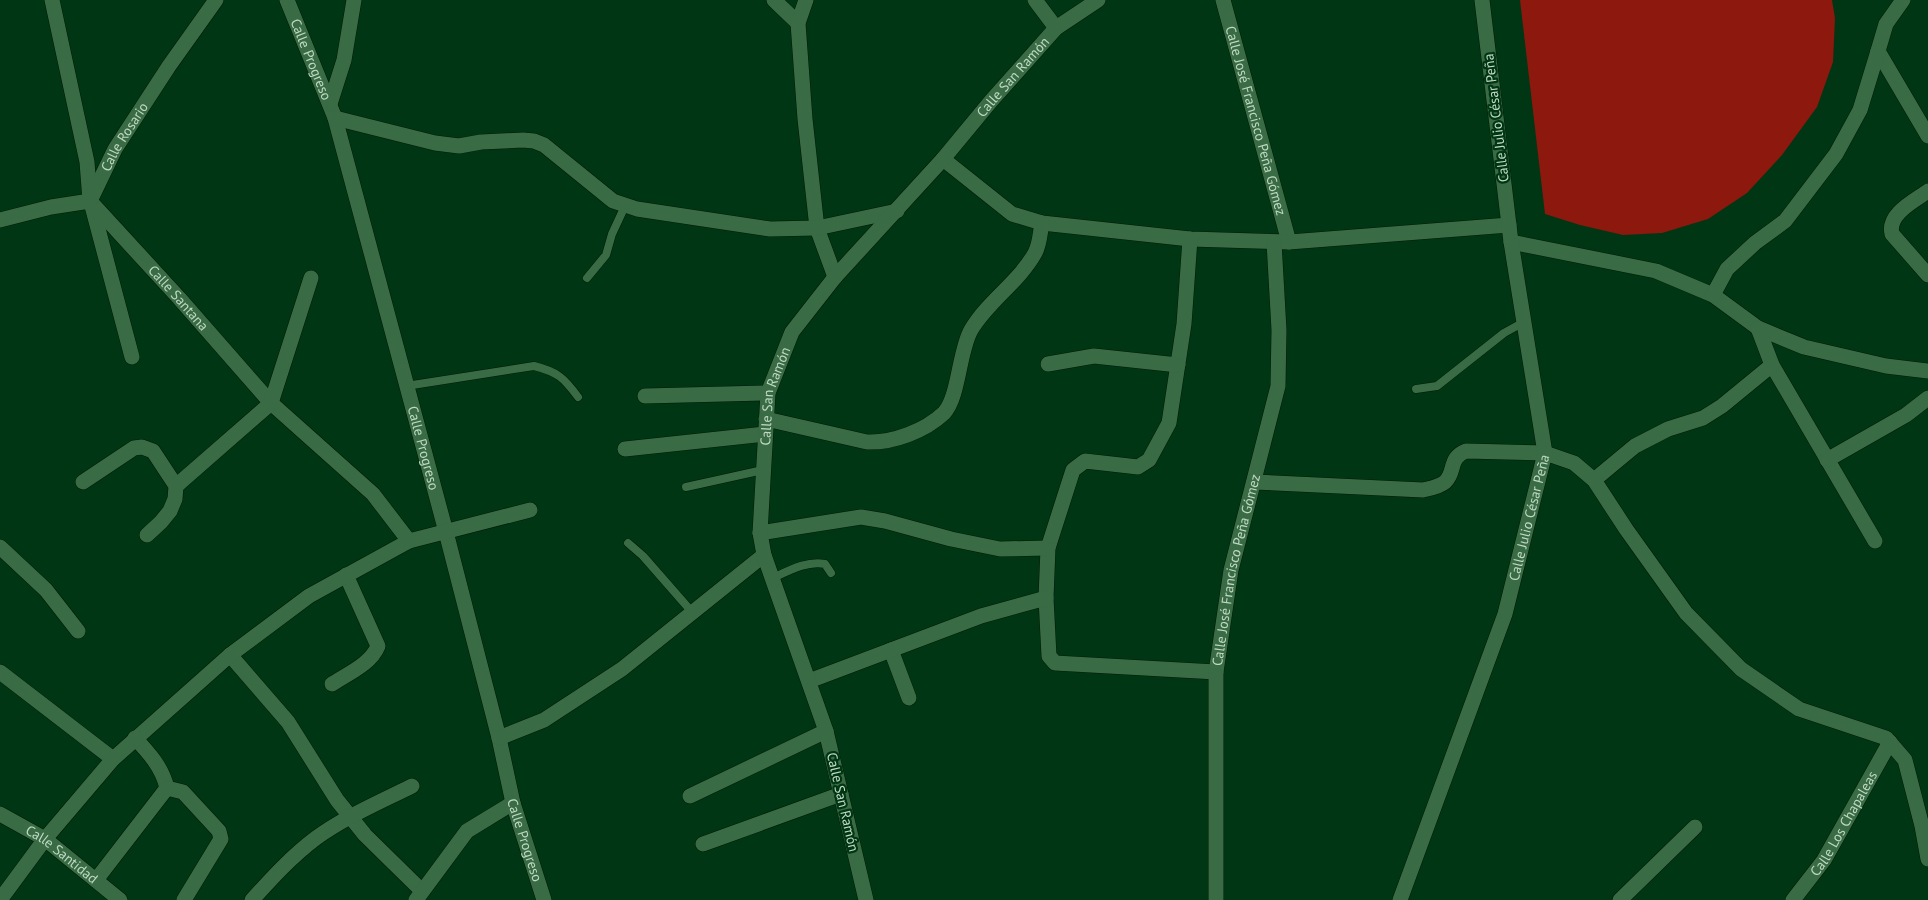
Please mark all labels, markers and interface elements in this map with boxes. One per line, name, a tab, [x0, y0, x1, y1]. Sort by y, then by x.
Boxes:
street label: Calle Progreso	[287, 16, 336, 103]
street label: Calle José Francisco Peña Gómez	[1221, 24, 1290, 217]
street label: Calle San Ramón	[973, 33, 1053, 121]
street label: Calle Julio César Peña	[1479, 53, 1513, 183]
street label: Calle Rosario	[97, 99, 152, 174]
street label: Calle Santana	[144, 261, 213, 334]
street label: Calle San Ramón	[756, 344, 794, 446]
street label: Calle Progreso	[404, 404, 443, 492]
street label: Calle Julio César Peña	[1505, 452, 1553, 583]
street label: Calle José Francisco Peña Gómez	[1208, 472, 1264, 667]
street label: Calle San Ramón	[823, 751, 863, 853]
street label: Calle Los Chapaleas	[1806, 768, 1881, 880]
street label: Calle Progreso	[503, 797, 547, 884]
street label: Calle Santidad	[23, 821, 102, 887]

